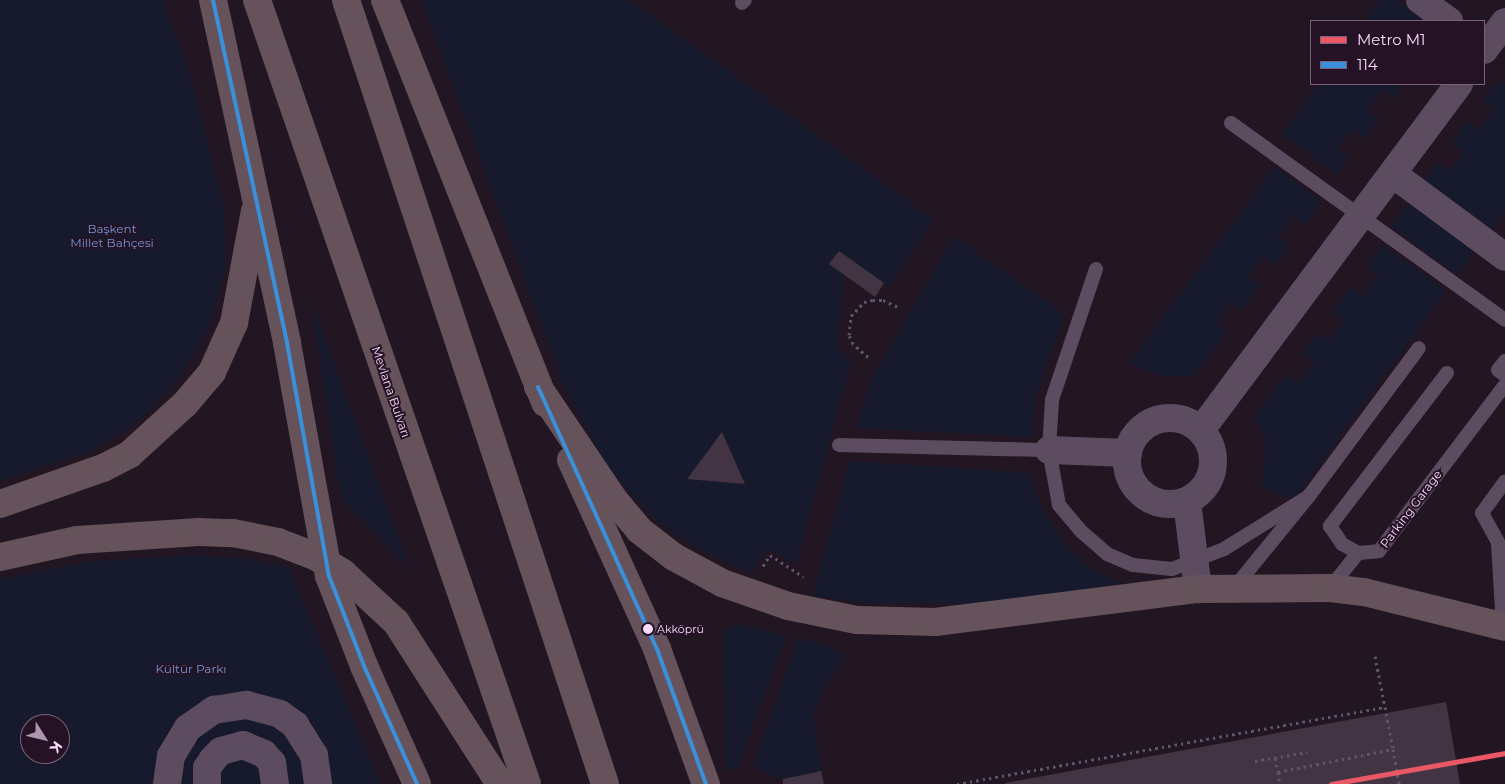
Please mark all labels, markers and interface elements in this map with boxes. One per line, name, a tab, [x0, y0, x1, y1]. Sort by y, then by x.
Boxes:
legend	[1310, 20, 1485, 85]
text: Metro M1	[1357, 30, 1425, 49]
text: 114	[1357, 55, 1378, 74]
park label: Başkent Millet Bahçesi	[70, 222, 154, 250]
street label: Mevlana Bulvarı	[369, 345, 413, 439]
street label: Parking Garage	[1377, 467, 1445, 551]
place label: Akköprü	[657, 622, 704, 636]
marker: Akköprü	[643, 624, 653, 634]
park label: Kültür Parkı	[156, 662, 226, 676]
north arrow	[20, 714, 70, 764]
text: K	[46, 738, 67, 757]

